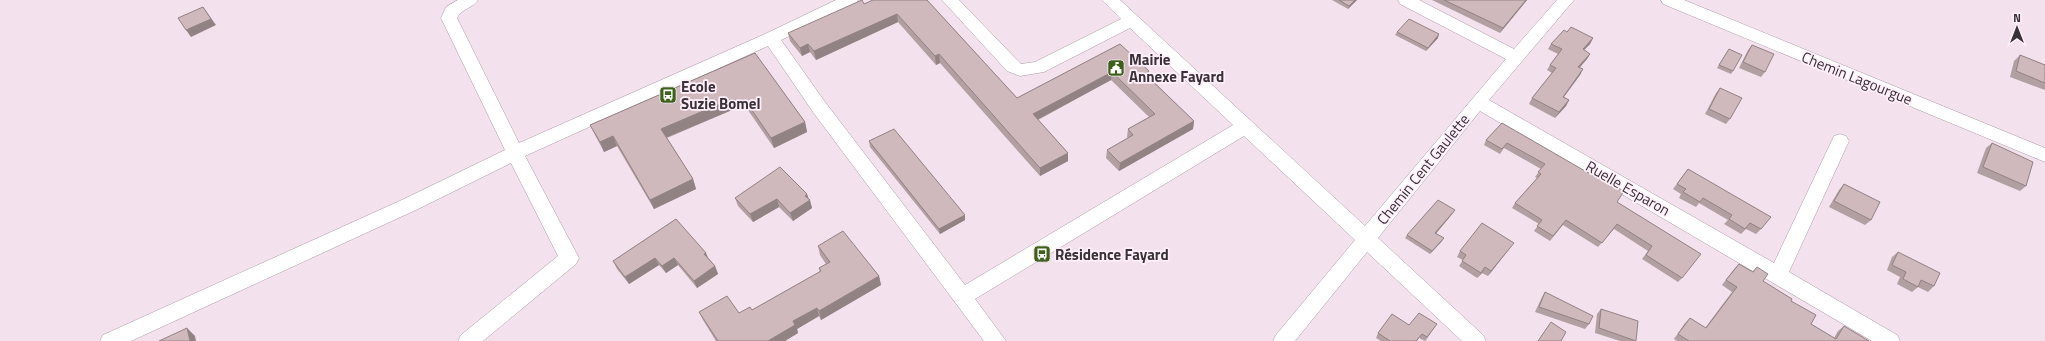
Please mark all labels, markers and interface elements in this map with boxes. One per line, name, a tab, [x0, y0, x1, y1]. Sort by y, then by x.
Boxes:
north arrow	[1997, 8, 2037, 48]
text: N	[2013, 10, 2021, 26]
street label: Chemin Lagourgue	[1798, 45, 1916, 111]
place label: Mairie Annexe Fayard	[1129, 48, 1224, 88]
public building icon: Mairie Annexe Fayard	[1106, 58, 1126, 78]
place label: Ecole Suzie Bomel	[681, 75, 761, 115]
bus stop icon: Ecole Suzie Bomel	[658, 85, 678, 105]
street label: Chemin Cent Gaulette	[1371, 109, 1475, 229]
street label: Ruelle Esparon	[1581, 154, 1675, 222]
place label: Résidence Fayard	[1055, 243, 1169, 266]
bus stop icon: Résidence Fayard	[1032, 244, 1052, 264]

